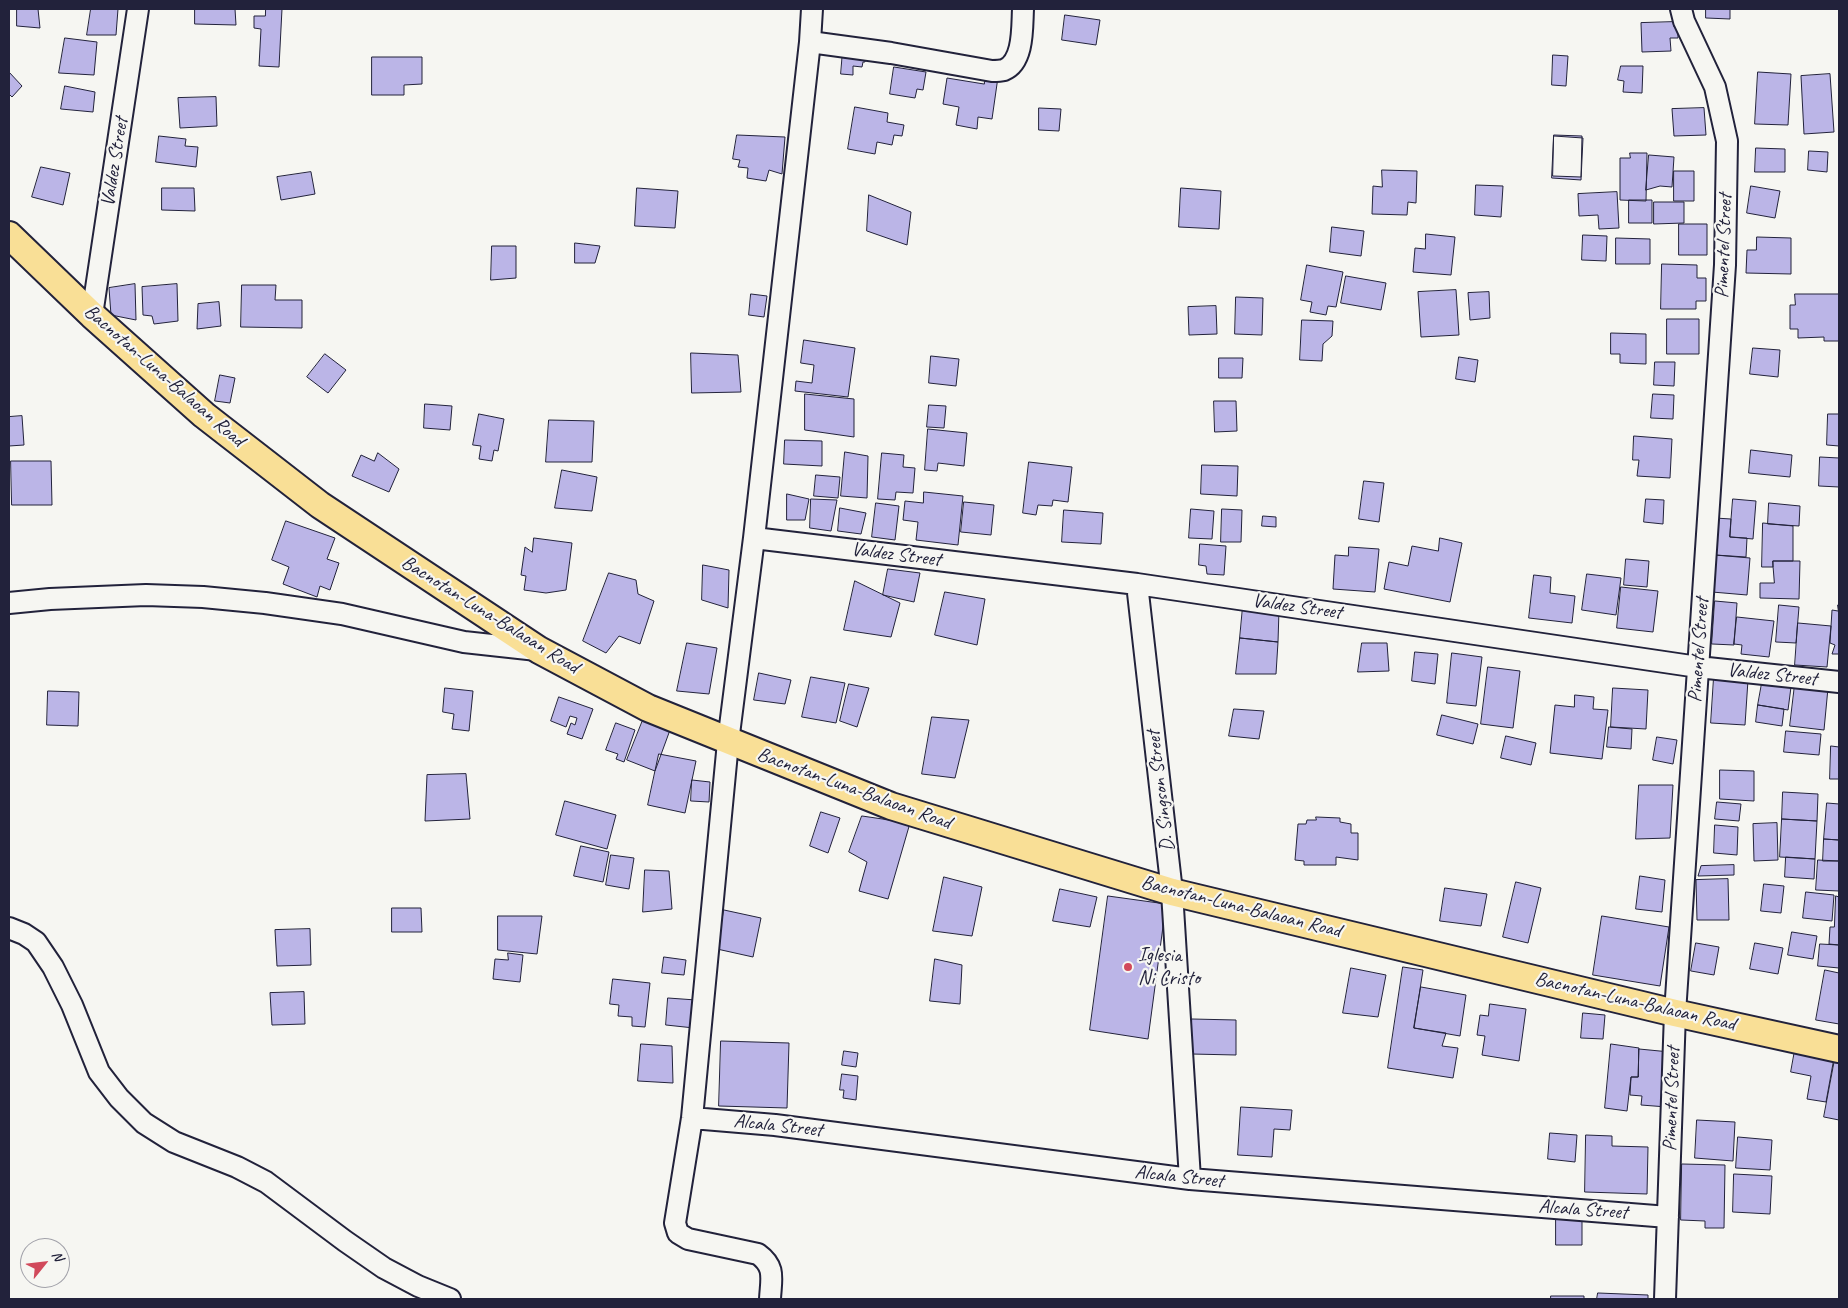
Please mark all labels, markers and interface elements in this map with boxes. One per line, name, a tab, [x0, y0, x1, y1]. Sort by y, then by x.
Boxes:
street label: Valdez Street	[96, 116, 134, 208]
street label: Pimentel Street	[1710, 193, 1738, 299]
street label: Bacnotan-Luna-Balaoan Road	[79, 300, 249, 452]
street label: Valdez Street	[850, 538, 942, 572]
street label: Bacnotan-Luna-Balaoan Road	[397, 551, 583, 679]
street label: Valdez Street	[1251, 589, 1343, 625]
street label: Pimentel Street	[1683, 597, 1715, 703]
street label: Valdez Street	[1726, 658, 1818, 692]
street label: D. Singson Street	[1142, 729, 1180, 853]
street label: Bacnotan-Luna-Balaoan Road	[754, 743, 954, 835]
street label: Bacnotan-Luna-Balaoan Road	[1139, 871, 1343, 943]
place label: Iglesia Ni Cristo	[1138, 944, 1200, 991]
marker: Iglesia Ni Cristo	[1122, 961, 1134, 973]
street label: Bacnotan-Luna-Balaoan Road	[1532, 967, 1738, 1037]
street label: Pimentel Street	[1658, 1046, 1686, 1152]
street label: Alcala Street	[732, 1109, 824, 1143]
street label: Alcala Street	[1133, 1160, 1225, 1194]
street label: Alcala Street	[1538, 1195, 1628, 1225]
north arrow	[20, 1238, 70, 1288]
text: N	[48, 1248, 67, 1264]

